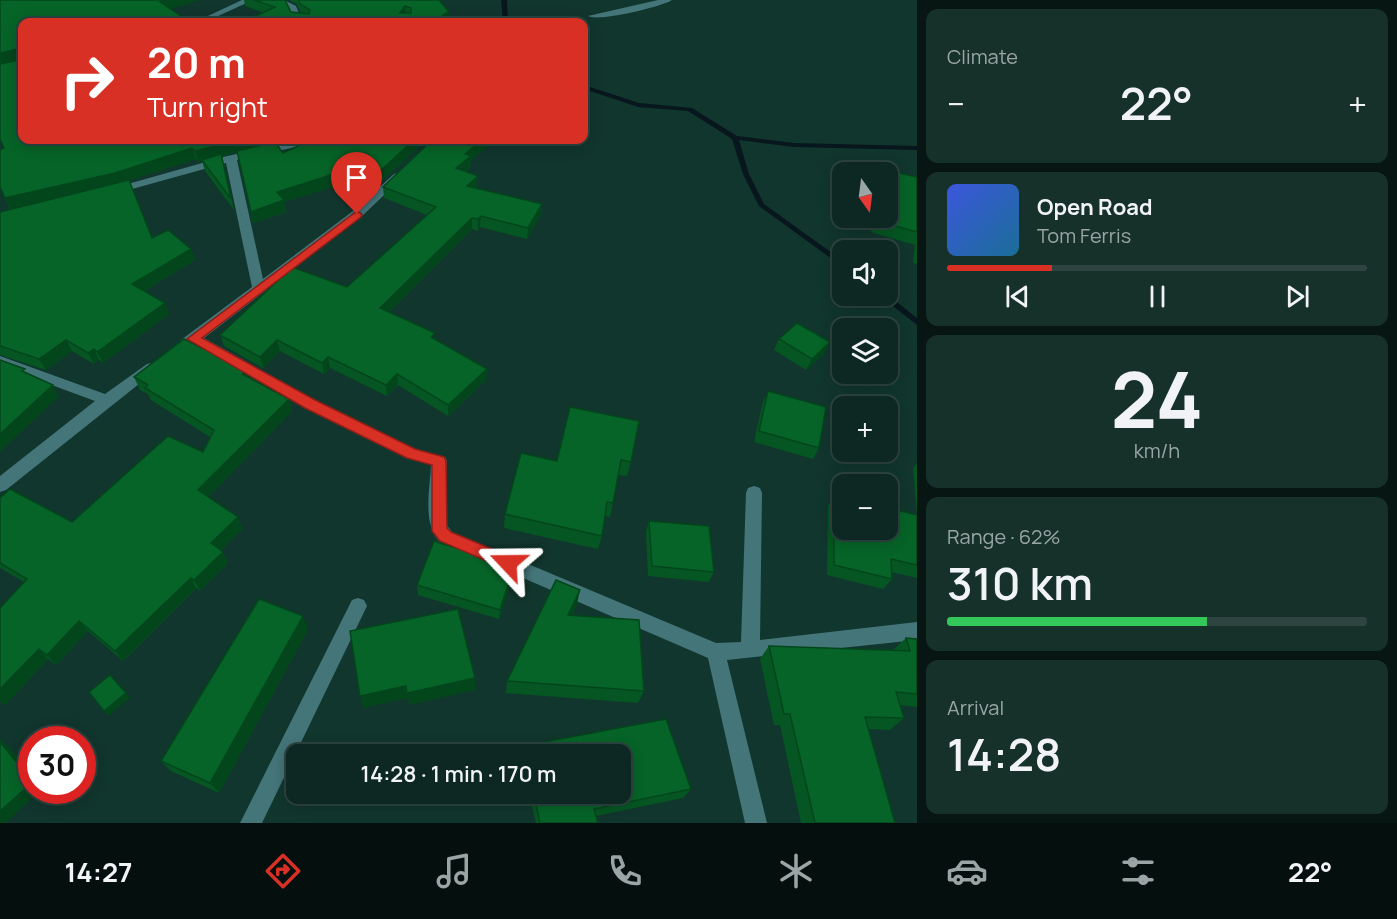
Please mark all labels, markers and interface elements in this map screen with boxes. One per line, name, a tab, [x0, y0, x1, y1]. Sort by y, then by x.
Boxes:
text: 20 m	[147, 33, 246, 91]
icon: right	[48, 42, 126, 120]
text: Climate	[947, 43, 1018, 70]
text: 22°	[1120, 72, 1193, 134]
text: −	[947, 81, 965, 126]
text: +	[1348, 81, 1367, 126]
text: Turn right	[147, 88, 268, 125]
pin	[331, 152, 382, 214]
icon: arrive	[340, 161, 373, 194]
north arrow	[832, 162, 898, 228]
map controls	[832, 162, 898, 540]
text: Open Road	[1037, 192, 1152, 222]
text: Tom Ferris	[1037, 222, 1131, 249]
button: sound	[832, 240, 898, 306]
icon: previous	[1001, 280, 1034, 313]
icon: pause	[1141, 280, 1174, 313]
icon: next	[1281, 280, 1314, 313]
button: layers	[832, 318, 898, 384]
text: 24	[1111, 345, 1203, 451]
button: +	[832, 396, 898, 462]
text: km/h	[1134, 437, 1180, 464]
button: −	[832, 474, 898, 540]
text: Range · 62%	[947, 523, 1061, 550]
position arrow	[476, 531, 540, 595]
text: 310 km	[947, 552, 1093, 614]
text: Arrival	[947, 694, 1004, 721]
text: 14:28	[947, 723, 1061, 785]
speed limit sign: 30	[18, 726, 96, 804]
text: 14:28 · 1 min · 170 m	[361, 759, 556, 789]
icon: directions	[262, 850, 304, 892]
icon: music	[433, 850, 475, 892]
icon: phone	[604, 850, 646, 892]
icon: climate	[775, 850, 817, 892]
icon: car	[946, 850, 988, 892]
icon: filters	[1117, 850, 1159, 892]
text: 14:27	[65, 853, 133, 890]
text: 22°	[1288, 853, 1332, 890]

